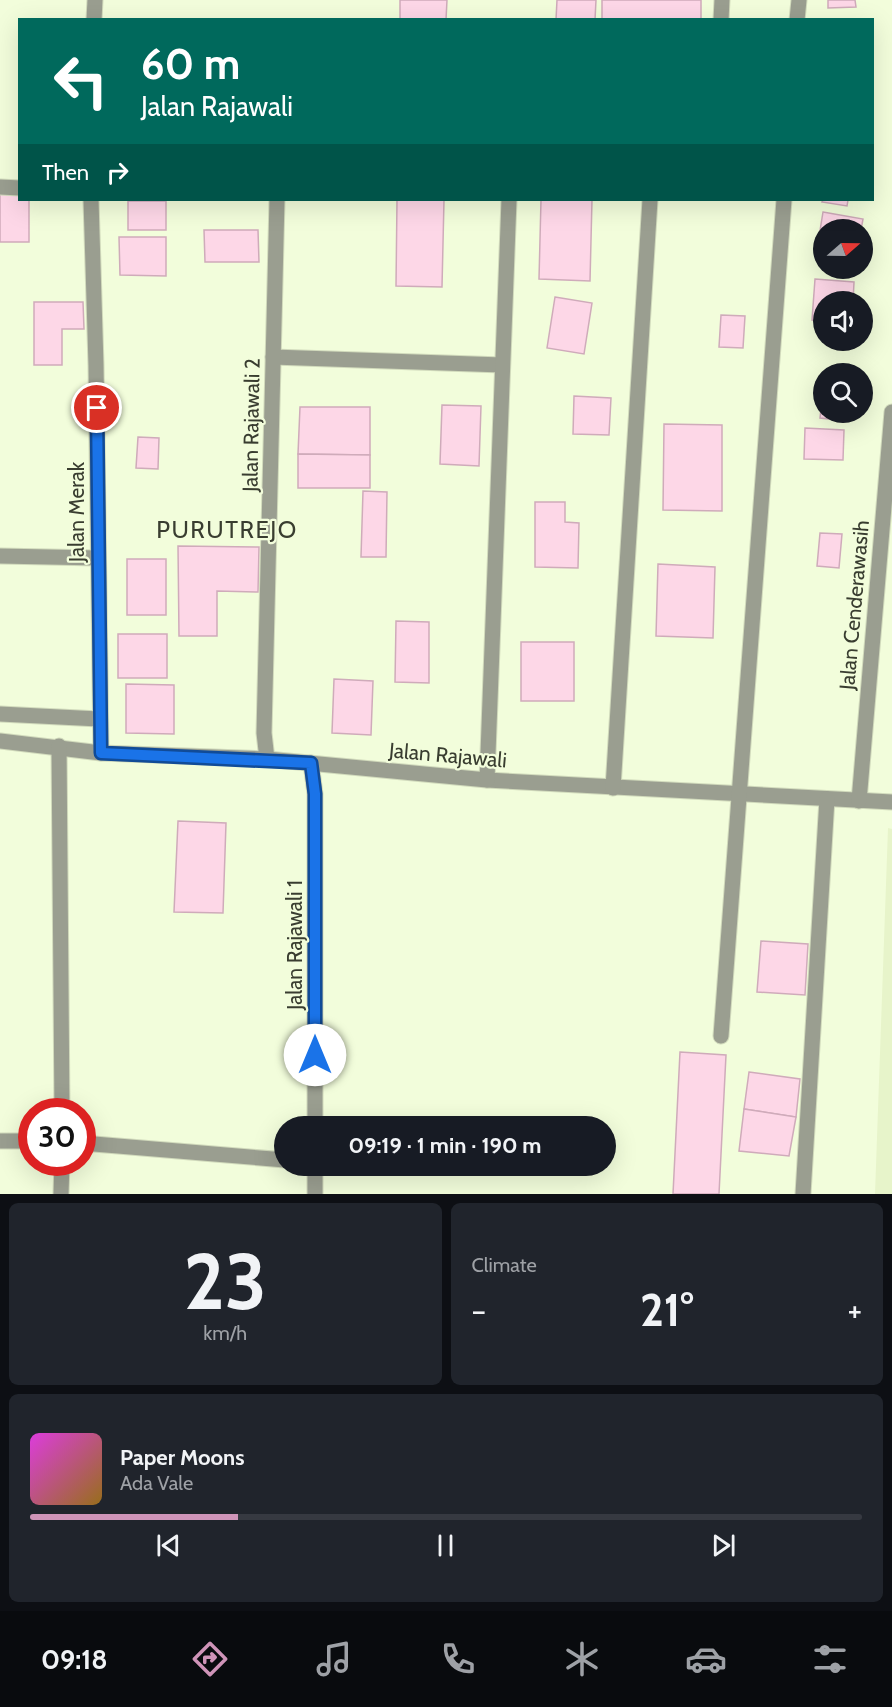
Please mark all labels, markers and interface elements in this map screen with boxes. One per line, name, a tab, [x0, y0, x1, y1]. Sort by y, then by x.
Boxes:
text: 60 m	[141, 38, 240, 90]
icon: left	[42, 42, 120, 120]
text: Jalan Rajawali	[141, 90, 293, 123]
icon: right	[101, 156, 134, 189]
text: Then	[42, 159, 89, 186]
north arrow	[813, 219, 873, 279]
map controls	[813, 219, 873, 423]
button: sound	[813, 291, 873, 351]
street label: Jalan Rajawali 2	[237, 358, 266, 493]
button: search	[813, 363, 873, 423]
pin	[71, 382, 122, 433]
icon: arrive	[80, 391, 113, 424]
street label: Jalan Merak	[64, 461, 89, 563]
district label: PURUTREJO	[156, 515, 298, 544]
street label: Jalan Cenderawasih	[834, 519, 874, 692]
street label: Jalan Rajawali	[387, 737, 508, 774]
street label: Jalan Rajawali 1	[282, 880, 308, 1011]
position arrow	[283, 1023, 347, 1087]
speed limit sign: 30	[18, 1098, 96, 1176]
text: 09:19 · 1 min · 190 m	[349, 1132, 541, 1159]
text: 23	[184, 1234, 267, 1329]
text: Climate	[472, 1253, 537, 1277]
text: 21°	[640, 1283, 693, 1337]
text: −	[472, 1290, 486, 1330]
text: +	[847, 1290, 862, 1330]
text: km/h	[203, 1321, 247, 1345]
text: Paper Moons	[120, 1444, 244, 1471]
text: Ada Vale	[120, 1471, 193, 1495]
icon: previous	[152, 1529, 185, 1562]
icon: pause	[429, 1529, 462, 1562]
icon: next	[707, 1529, 740, 1562]
icon: directions	[189, 1638, 231, 1680]
icon: music	[313, 1638, 355, 1680]
icon: phone	[437, 1638, 479, 1680]
icon: climate	[561, 1638, 603, 1680]
icon: car	[685, 1638, 727, 1680]
icon: filters	[809, 1638, 851, 1680]
text: 09:18	[41, 1643, 107, 1676]

